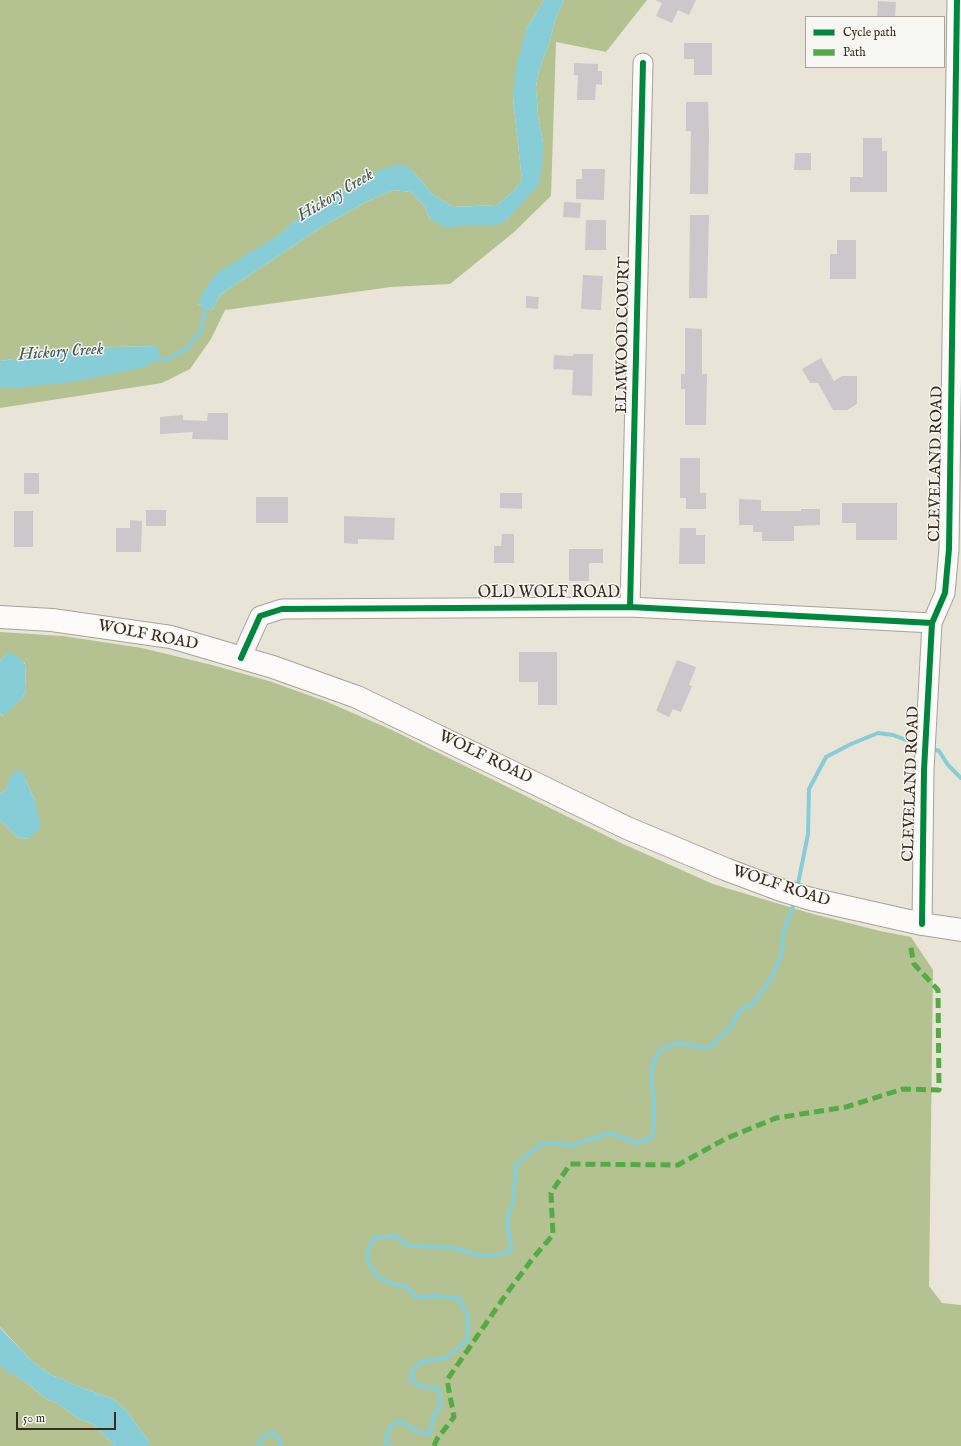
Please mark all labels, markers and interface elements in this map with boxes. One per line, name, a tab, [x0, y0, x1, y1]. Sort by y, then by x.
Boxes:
legend	[805, 16, 945, 68]
text: Cycle path	[843, 25, 896, 40]
text: Path	[843, 45, 866, 60]
water label: Hickory Creek	[294, 165, 378, 227]
street label: ELMWOOD COURT	[613, 256, 635, 414]
water label: Hickory Creek	[18, 340, 104, 366]
street label: CLEVELAND ROAD	[926, 386, 948, 542]
street label: OLD WOLF ROAD	[478, 584, 620, 604]
street label: WOLF ROAD	[96, 617, 200, 655]
street label: CLEVELAND ROAD	[900, 706, 924, 862]
street label: WOLF ROAD	[435, 727, 535, 789]
street label: WOLF ROAD	[730, 862, 832, 912]
scale bar	[18, 1404, 118, 1430]
text: 50 m	[23, 1411, 45, 1426]

